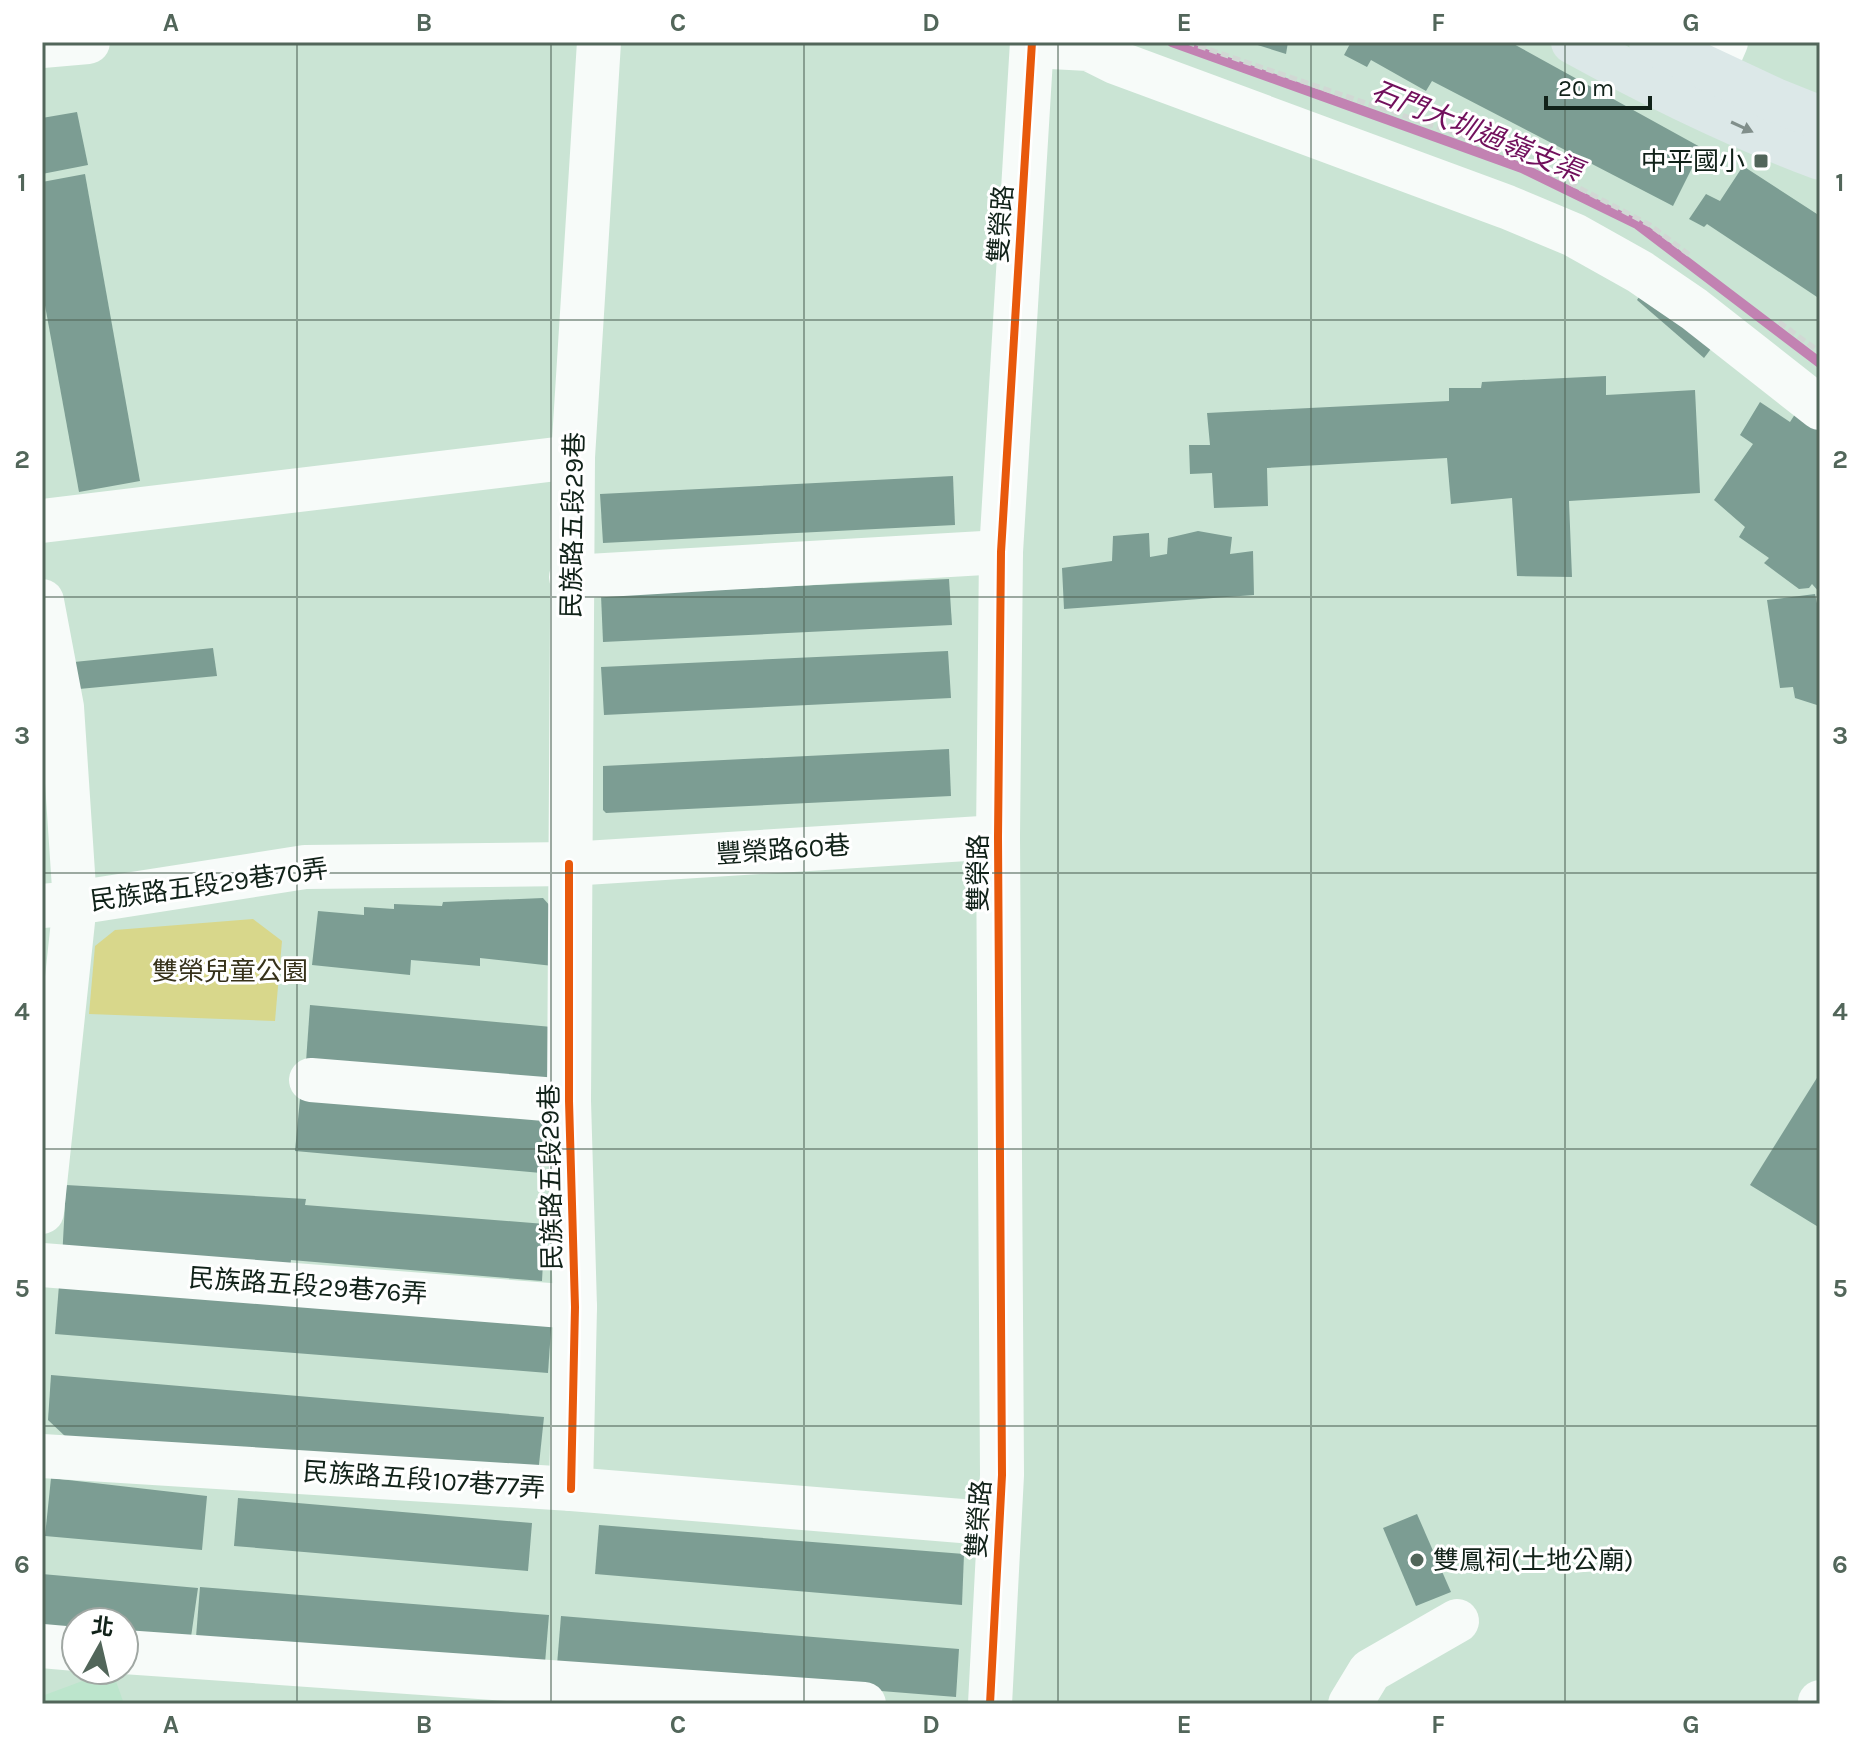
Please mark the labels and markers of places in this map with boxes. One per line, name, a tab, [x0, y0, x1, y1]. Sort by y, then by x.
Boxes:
place label: 中平國小	[1641, 146, 1745, 177]
marker: 中平國小	[1752, 152, 1770, 170]
place label: 雙鳳祠(土地公廟)	[1433, 1545, 1634, 1576]
marker: 雙鳳祠(土地公廟)	[1408, 1551, 1426, 1569]

